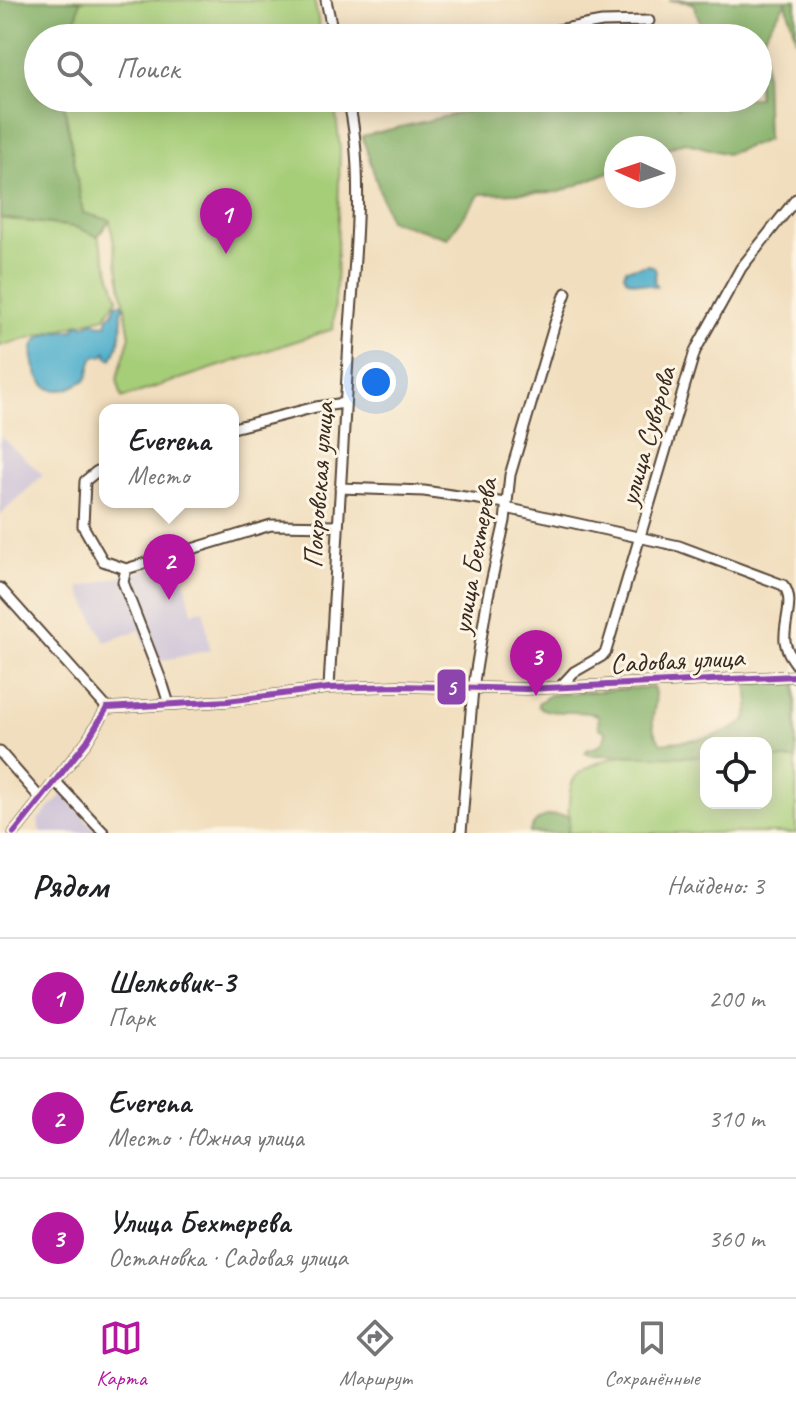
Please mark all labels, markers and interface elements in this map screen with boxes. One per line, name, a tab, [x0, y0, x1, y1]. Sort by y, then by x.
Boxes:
search box	[24, 24, 772, 112]
icon: search	[52, 46, 96, 90]
text: Поиск	[116, 49, 179, 87]
north arrow	[604, 136, 676, 208]
pin: 1	[200, 188, 252, 254]
street label: улица Суворова	[610, 361, 684, 511]
your location	[356, 362, 396, 402]
street label: Покровская улица	[295, 399, 341, 569]
popup	[99, 404, 239, 508]
text: Everena	[128, 421, 210, 459]
text: Место	[128, 459, 189, 492]
street label: улица Бехтерева	[443, 474, 505, 638]
pin: 2	[143, 534, 195, 600]
pin: 3	[510, 630, 562, 696]
street label: Садовая улица	[609, 639, 747, 681]
line badge: 5	[436, 668, 467, 706]
text: 5	[446, 674, 458, 702]
map controls	[700, 737, 772, 809]
button: locate	[700, 737, 772, 809]
text: Рядом	[32, 864, 108, 907]
text: Найдено: 3	[667, 869, 764, 902]
text: Шелковик-3	[108, 963, 235, 1001]
text: 1	[52, 982, 64, 1015]
text: 200 m	[708, 982, 764, 1015]
text: Парк	[108, 1001, 154, 1034]
text: Everena	[108, 1083, 191, 1121]
text: 2	[52, 1102, 64, 1135]
text: 310 m	[708, 1102, 764, 1135]
text: Место · Южная улица	[108, 1121, 304, 1154]
text: Улица Бехтерева	[108, 1203, 290, 1241]
text: 3	[52, 1222, 64, 1255]
text: 360 m	[708, 1222, 764, 1255]
text: Остановка · Садовая улица	[108, 1241, 348, 1274]
tab: Карта	[96, 1316, 147, 1392]
tab: Маршрут	[339, 1316, 412, 1392]
tab: Сохранённые	[604, 1316, 700, 1392]

